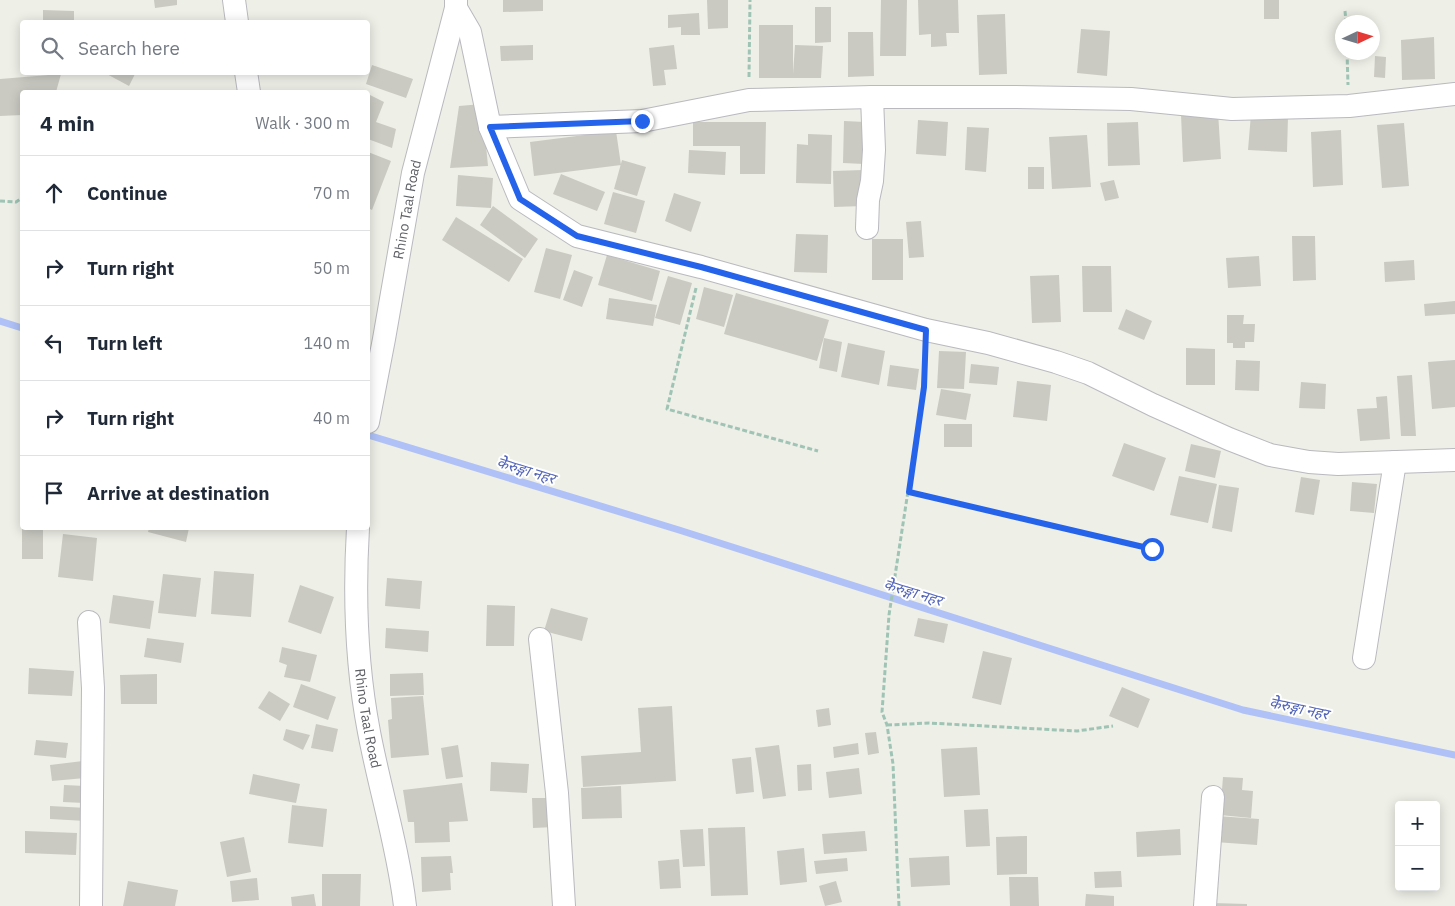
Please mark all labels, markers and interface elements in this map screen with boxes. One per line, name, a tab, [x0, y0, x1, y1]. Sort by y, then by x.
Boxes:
north arrow	[1335, 15, 1380, 60]
search box	[20, 20, 370, 75]
icon: search	[38, 34, 66, 62]
text: Search here	[78, 36, 180, 60]
text: 4 min	[40, 109, 95, 137]
route end	[631, 110, 654, 133]
text: Walk · 300 m	[255, 113, 350, 133]
street label: Rhino Taal Road	[389, 158, 425, 261]
icon: ahead	[40, 179, 68, 207]
text: Continue	[87, 181, 167, 205]
text: 70 m	[313, 183, 350, 203]
icon: right	[40, 254, 68, 282]
text: Turn right	[87, 256, 174, 280]
text: 50 m	[313, 258, 350, 278]
icon: left	[40, 329, 68, 357]
text: Turn left	[87, 331, 163, 355]
text: 140 m	[303, 333, 350, 353]
icon: right	[40, 404, 68, 432]
text: Turn right	[87, 406, 174, 430]
text: 40 m	[313, 408, 350, 428]
water label: केेरुङ्गा नहर	[495, 452, 560, 489]
icon: arrive	[40, 479, 68, 507]
text: Arrive at destination	[87, 481, 270, 505]
route start	[1141, 538, 1164, 561]
water label: केेरुङ्गा नहर	[882, 574, 947, 611]
street label: Rhino Taal Road	[351, 667, 385, 770]
water label: केेरुङ्गा नहर	[1268, 692, 1333, 724]
map controls	[1395, 801, 1440, 891]
button: +	[1395, 801, 1440, 846]
button: −	[1395, 846, 1440, 891]

